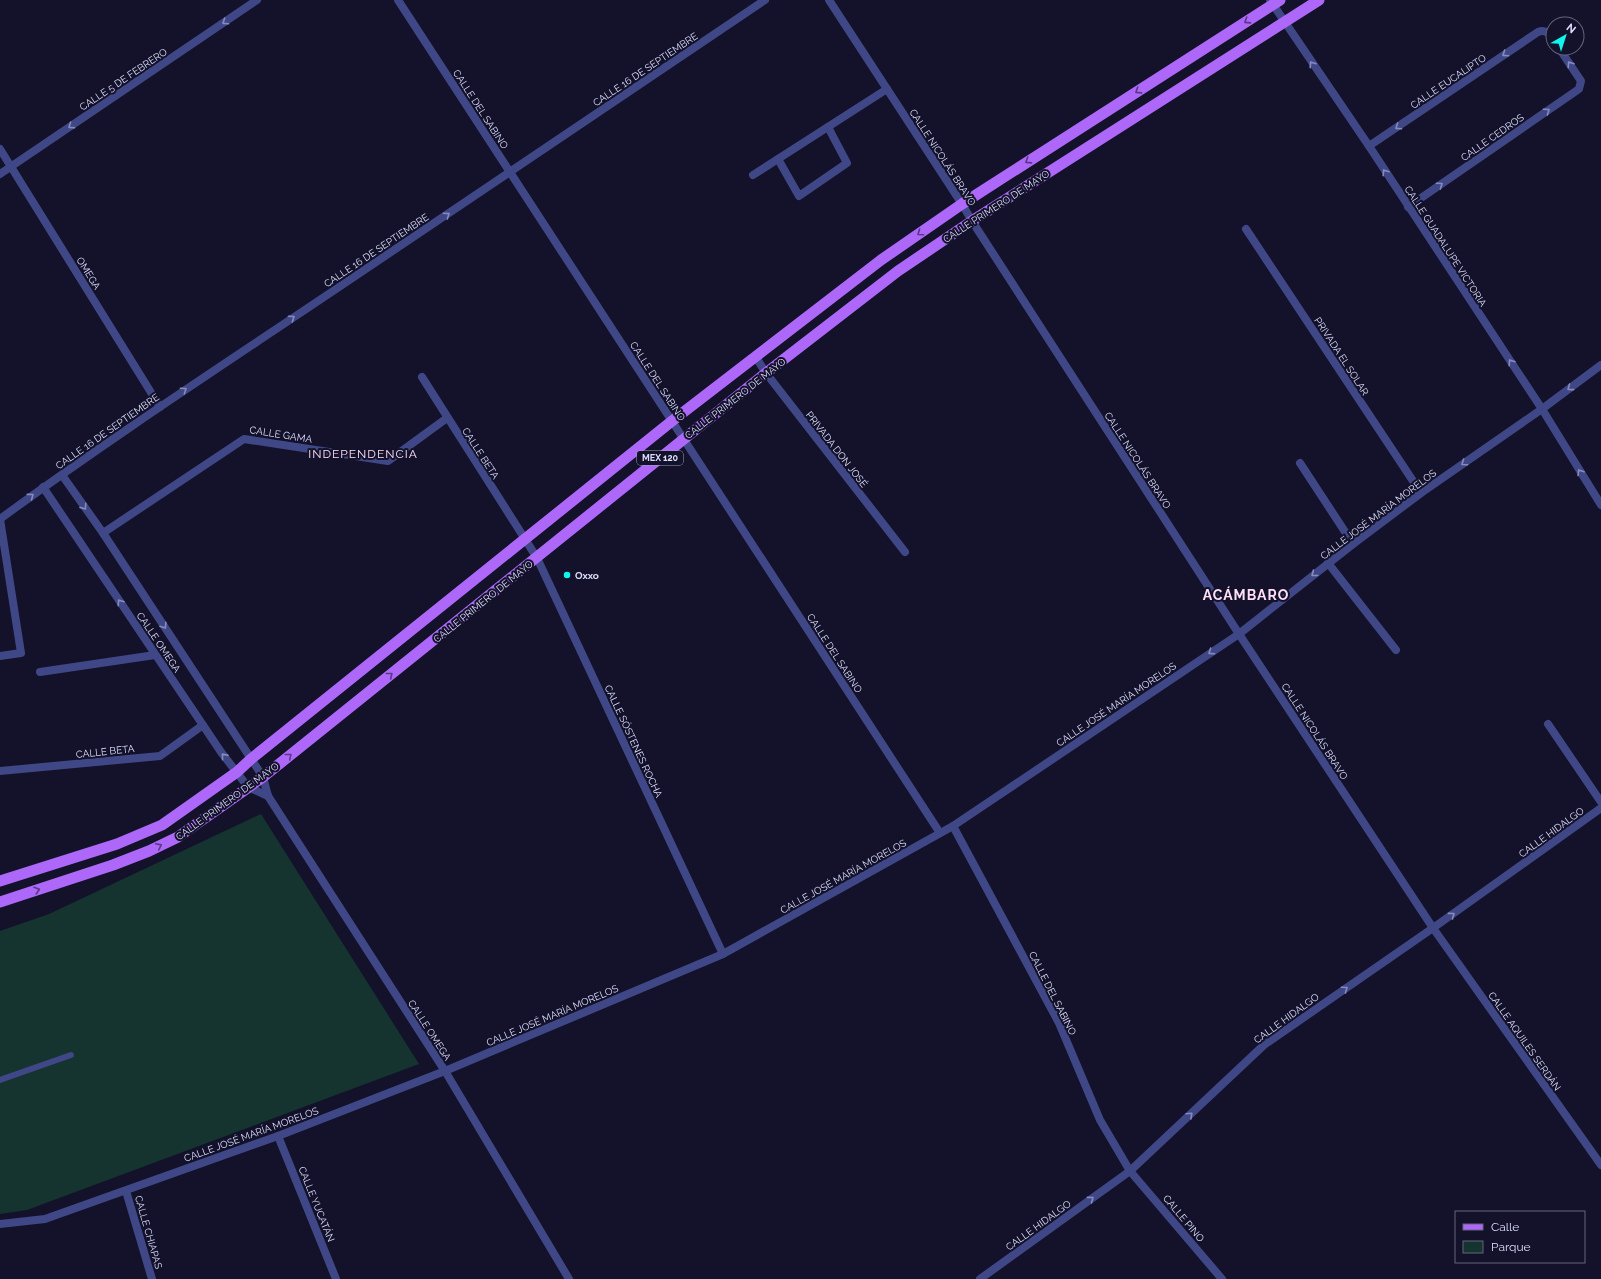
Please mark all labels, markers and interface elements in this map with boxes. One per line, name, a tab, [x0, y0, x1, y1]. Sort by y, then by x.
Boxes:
one-way arrow	[1244, 16, 1251, 24]
north arrow	[1545, 16, 1585, 56]
one-way arrow	[222, 17, 229, 25]
text: N	[1564, 21, 1578, 36]
street label: CALLE 16 DE SEPTIEMBRE	[591, 30, 700, 109]
street label: CALLE 5 DE FEBRERO	[78, 46, 169, 113]
one-way arrow	[1502, 49, 1509, 57]
street label: CALLE EUCALIPTO	[1408, 52, 1489, 111]
one-way arrow	[1309, 61, 1317, 68]
one-way arrow	[1567, 61, 1575, 68]
street label: CALLE DEL SABINO	[451, 68, 511, 151]
one-way arrow	[1135, 86, 1142, 93]
street label: CALLE NICOLÁS BRAVO	[907, 107, 978, 208]
one-way arrow	[1543, 108, 1550, 116]
street label: CALLE CEDROS	[1459, 112, 1526, 163]
one-way arrow	[68, 121, 75, 129]
one-way arrow	[1395, 122, 1402, 129]
one-way arrow	[1025, 157, 1032, 164]
street label: CALLE PRIMERO DE MAYO	[941, 168, 1052, 245]
one-way arrow	[1382, 169, 1390, 176]
one-way arrow	[1436, 183, 1443, 190]
street label: CALLE GUADALUPE VICTORIA	[1402, 184, 1489, 309]
street label: CALLE 16 DE SEPTIEMBRE	[322, 211, 431, 290]
one-way arrow	[443, 212, 450, 220]
one-way arrow	[917, 228, 924, 235]
street label: OMEGA	[74, 255, 103, 292]
street label: PRIVADA EL SOLAR	[1312, 315, 1371, 398]
one-way arrow	[288, 316, 295, 323]
street label: CALLE DEL SABINO	[628, 340, 688, 423]
street label: CALLE PRIMERO DE MAYO	[683, 355, 788, 441]
one-way arrow	[1508, 359, 1516, 366]
one-way arrow	[1567, 383, 1574, 390]
one-way arrow	[180, 388, 187, 395]
street label: CALLE 16 DE SEPTIEMBRE	[54, 391, 161, 471]
street label: PRIVADA DON JOSÉ	[804, 409, 870, 489]
street label: CALLE NICOLÁS BRAVO	[1102, 410, 1173, 511]
street label: CALLE GAMA	[249, 424, 313, 445]
street label: CALLE BETA	[460, 426, 501, 481]
district label: INDEPENDENCIA	[308, 447, 418, 461]
road number: MEX 120	[637, 451, 683, 465]
one-way arrow	[1461, 458, 1468, 465]
street label: CALLE JOSÉ MARÍA MORELOS	[1318, 467, 1438, 562]
one-way arrow	[1578, 469, 1585, 476]
one-way arrow	[27, 494, 34, 501]
one-way arrow	[79, 502, 86, 509]
street label: CALLE PRIMERO DE MAYO	[431, 558, 536, 645]
marker: Oxxo	[562, 570, 572, 580]
place label: Oxxo	[575, 570, 599, 581]
one-way arrow	[1312, 570, 1319, 577]
district label: ACÁMBARO	[1203, 586, 1289, 603]
one-way arrow	[117, 599, 125, 606]
street label: CALLE OMEGA	[134, 610, 183, 675]
street label: CALLE DEL SABINO	[805, 612, 865, 695]
one-way arrow	[159, 622, 166, 629]
one-way arrow	[1208, 648, 1215, 655]
street label: CALLE JOSÉ MARÍA MORELOS	[1054, 660, 1178, 749]
one-way arrow	[386, 673, 393, 680]
street label: CALLE NICOLÁS BRAVO	[1279, 681, 1350, 782]
street label: CALLE SÓSTENES ROCHA	[603, 683, 665, 800]
street label: CALLE BETA	[75, 743, 135, 760]
one-way arrow	[222, 754, 229, 761]
one-way arrow	[284, 754, 291, 761]
street label: CALLE PRIMERO DE MAYO	[174, 760, 281, 842]
street label: CALLE HIDALGO	[1517, 805, 1586, 860]
street label: CALLE JOSÉ MARÍA MORELOS	[778, 837, 908, 916]
one-way arrow	[155, 843, 163, 851]
one-way arrow	[33, 886, 40, 895]
one-way arrow	[1447, 913, 1454, 920]
street label: CALLE DEL SABINO	[1027, 950, 1079, 1037]
street label: CALLE JOSÉ MARÍA MORELOS	[485, 983, 620, 1048]
one-way arrow	[1341, 986, 1348, 994]
street label: CALLE AQUILES SERDÁN	[1486, 990, 1563, 1093]
street label: CALLE HIDALGO	[1252, 991, 1321, 1046]
street label: CALLE OMEGA	[406, 998, 453, 1063]
street label: CALLE JOSÉ MARÍA MORELOS	[182, 1105, 320, 1164]
one-way arrow	[1185, 1112, 1193, 1120]
street label: CALLE YUCATÁN	[296, 1165, 337, 1243]
street label: CALLE PINO	[1161, 1193, 1207, 1244]
street label: CALLE CHIAPAS	[133, 1194, 164, 1270]
one-way arrow	[1087, 1197, 1094, 1204]
street label: CALLE HIDALGO	[1004, 1198, 1073, 1253]
legend	[1455, 1211, 1585, 1263]
text: Calle	[1491, 1220, 1519, 1234]
text: Parque	[1491, 1240, 1531, 1254]

